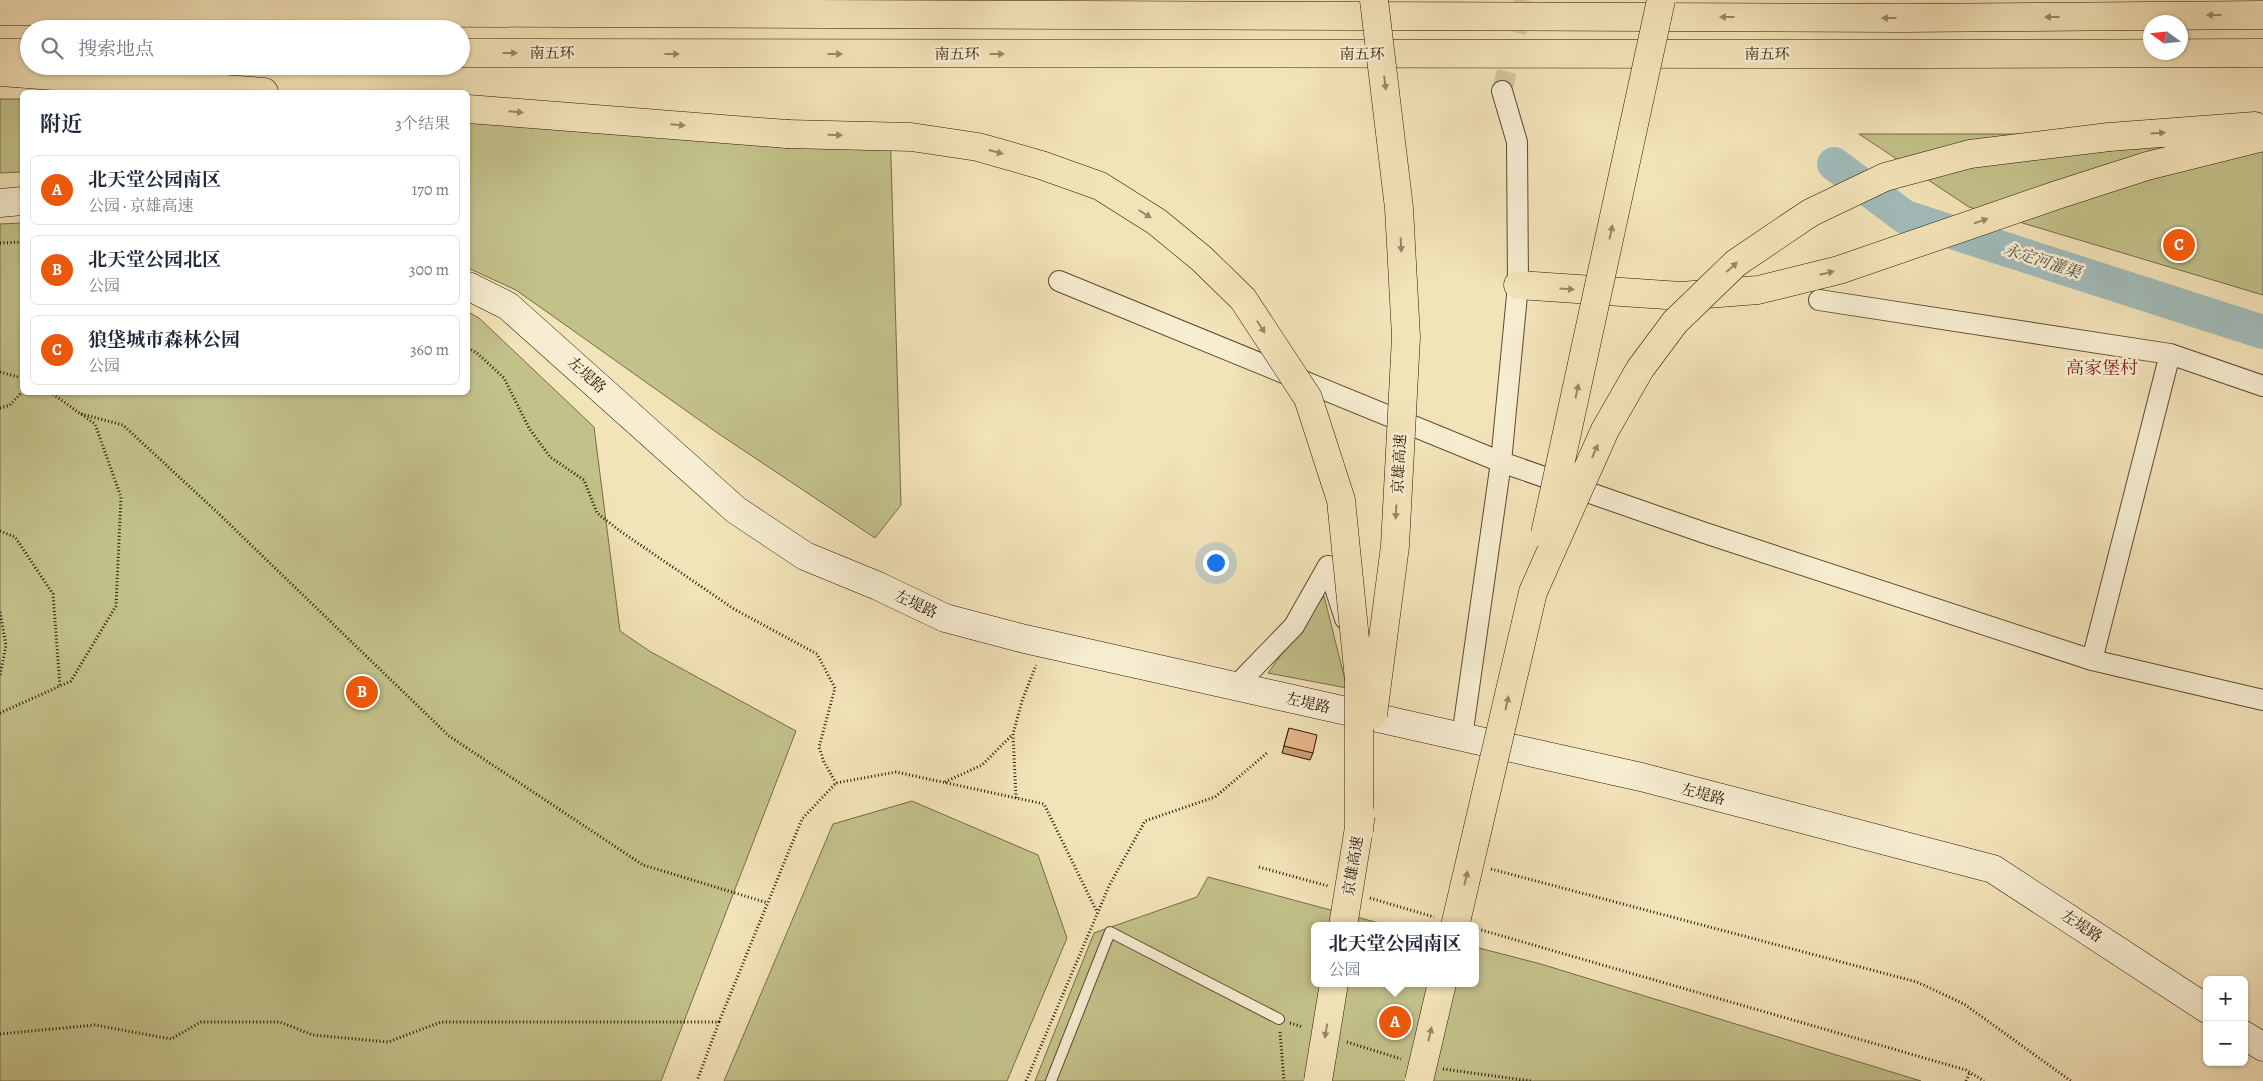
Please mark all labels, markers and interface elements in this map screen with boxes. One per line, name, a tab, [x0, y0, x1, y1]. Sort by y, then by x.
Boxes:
one-way arrow	[2206, 12, 2222, 20]
one-way arrow	[1719, 13, 1735, 21]
one-way arrow	[2044, 13, 2060, 21]
one-way arrow	[1881, 14, 1897, 22]
north arrow	[2143, 15, 2188, 60]
search box	[20, 20, 470, 75]
icon: search	[38, 34, 66, 62]
text: 搜索地点	[78, 36, 154, 62]
street label: 南五环	[529, 43, 575, 63]
street label: 南五环	[934, 44, 980, 64]
street label: 南五环	[1339, 44, 1385, 64]
street label: 南五环	[1744, 44, 1790, 64]
one-way arrow	[502, 49, 518, 57]
one-way arrow	[665, 50, 681, 58]
one-way arrow	[827, 50, 843, 58]
one-way arrow	[990, 50, 1006, 58]
one-way arrow	[1381, 75, 1389, 91]
one-way arrow	[508, 109, 524, 117]
text: 附近	[40, 110, 82, 138]
text: 3个结果	[395, 113, 450, 135]
one-way arrow	[670, 122, 686, 130]
one-way arrow	[2150, 129, 2166, 137]
one-way arrow	[828, 131, 844, 139]
one-way arrow	[989, 149, 1004, 157]
text: 北天堂公园南区	[88, 167, 221, 193]
text: A	[52, 179, 62, 201]
text: 170 m	[412, 179, 449, 201]
text: 公园 · 京雄高速	[88, 195, 194, 217]
one-way arrow	[1139, 210, 1152, 219]
one-way arrow	[1974, 217, 1989, 225]
one-way arrow	[1607, 224, 1615, 239]
pin: C	[2163, 226, 2195, 264]
one-way arrow	[1397, 237, 1405, 253]
water label: 永定河灌渠	[2001, 238, 2085, 284]
text: 北天堂公园北区	[88, 247, 221, 273]
text: B	[52, 259, 62, 281]
text: 300 m	[409, 259, 449, 281]
one-way arrow	[1726, 261, 1739, 272]
one-way arrow	[1820, 269, 1835, 277]
text: 公园	[88, 275, 120, 297]
one-way arrow	[1559, 285, 1575, 293]
one-way arrow	[1256, 320, 1265, 333]
text: 狼垡城市森林公园	[88, 327, 240, 353]
text: C	[52, 339, 62, 361]
text: 360 m	[410, 339, 449, 361]
street label: 左堤路	[564, 353, 610, 397]
text: 公园	[88, 355, 120, 377]
district label: 高家堡村	[2066, 356, 2138, 380]
one-way arrow	[1573, 383, 1581, 398]
street label: 京雄高速	[1387, 434, 1411, 494]
one-way arrow	[1591, 444, 1599, 458]
one-way arrow	[1392, 504, 1400, 520]
your location	[1203, 550, 1229, 576]
street label: 左堤路	[891, 585, 941, 623]
pin: B	[346, 673, 378, 711]
street label: 左堤路	[1284, 688, 1332, 718]
one-way arrow	[1503, 695, 1511, 710]
street label: 左堤路	[1679, 779, 1727, 809]
street label: 京雄高速	[1338, 835, 1368, 897]
one-way arrow	[1462, 871, 1470, 886]
street label: 左堤路	[2058, 905, 2106, 947]
popup	[1311, 922, 1479, 987]
text: 北天堂公园南区	[1328, 931, 1462, 957]
text: 公园	[1328, 959, 1361, 981]
map controls	[2203, 976, 2248, 1066]
button: +	[2203, 976, 2248, 1021]
pin: A	[1379, 1003, 1411, 1041]
button: −	[2203, 1021, 2248, 1066]
one-way arrow	[1322, 1024, 1330, 1040]
one-way arrow	[1426, 1026, 1434, 1041]

